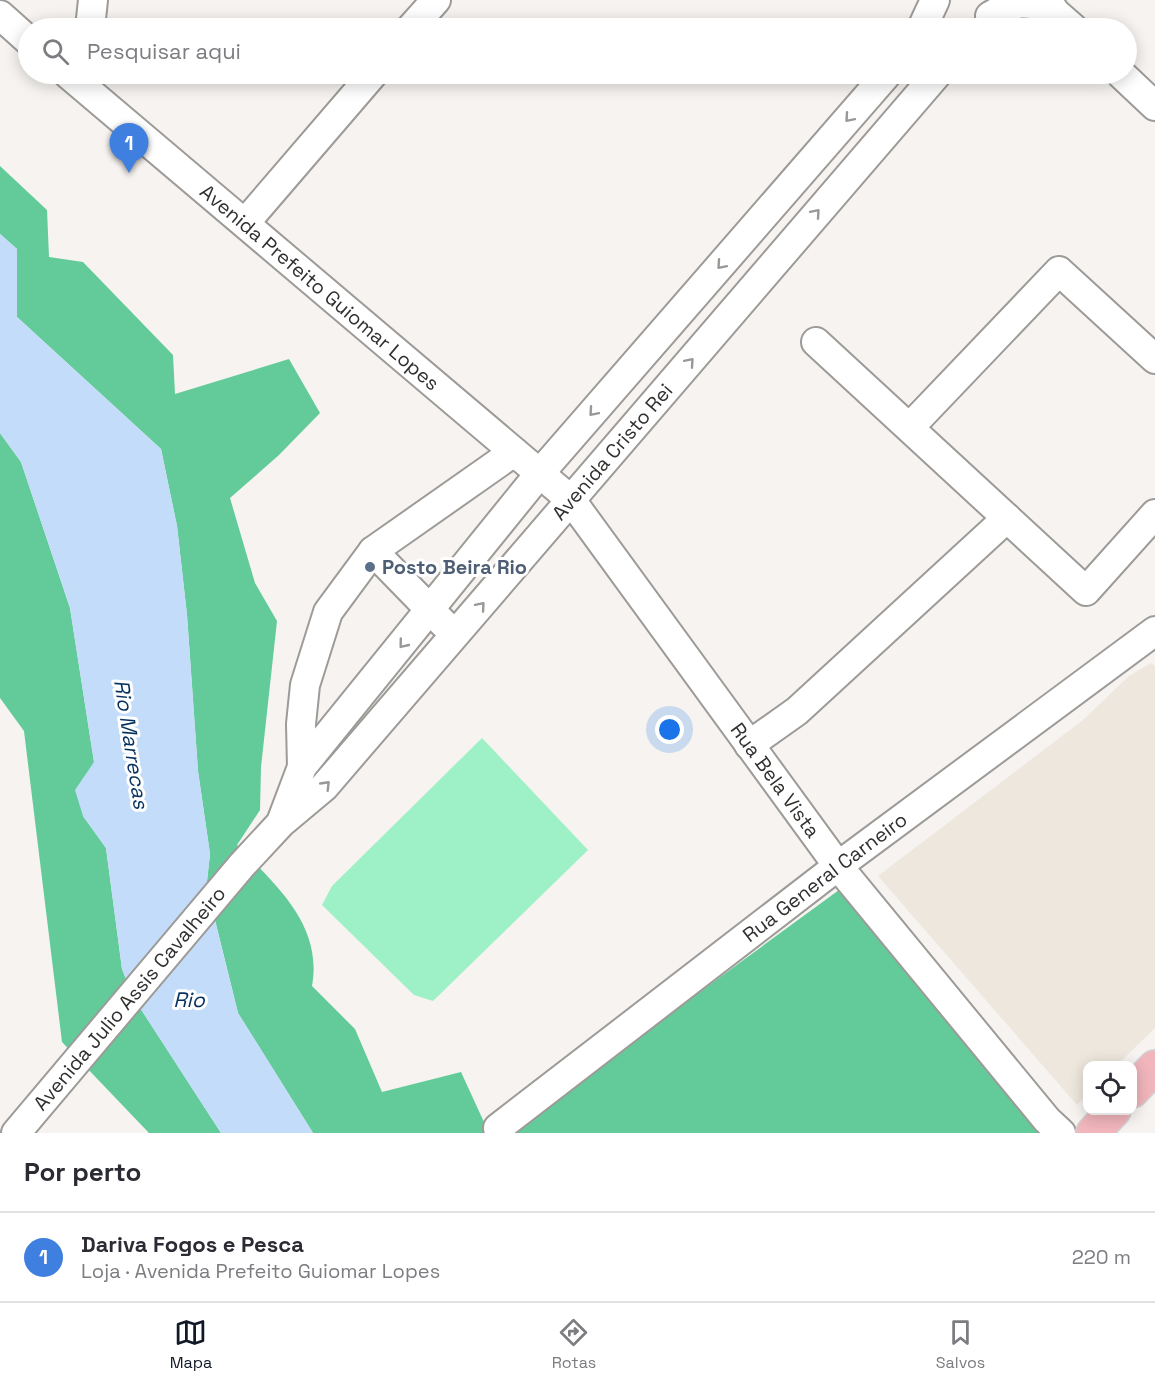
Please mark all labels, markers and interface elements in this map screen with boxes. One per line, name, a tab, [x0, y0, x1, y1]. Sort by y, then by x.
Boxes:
search box	[18, 18, 1137, 84]
icon: search	[39, 35, 72, 68]
text: Pesquisar aqui	[87, 37, 241, 65]
one-way arrow	[845, 111, 856, 122]
pin: 1	[110, 124, 148, 173]
street label: Avenida Prefeito Guiomar Lopes	[195, 178, 445, 396]
one-way arrow	[809, 209, 820, 220]
one-way arrow	[717, 258, 728, 269]
one-way arrow	[682, 358, 693, 369]
street label: Avenida Cristo Rei	[546, 378, 678, 526]
one-way arrow	[589, 405, 600, 416]
place label: Posto Beira Rio	[382, 554, 527, 580]
marker: Posto Beira Rio	[363, 560, 377, 574]
one-way arrow	[474, 602, 485, 613]
one-way arrow	[399, 637, 410, 648]
water label: Rio Marrecas	[108, 677, 155, 811]
your location	[655, 715, 684, 744]
street label: Rua Bela Vista	[725, 718, 826, 843]
one-way arrow	[318, 781, 329, 792]
street label: Rua General Carneiro	[737, 806, 912, 948]
street label: Avenida Julio Assis Cavalheiro	[28, 881, 231, 1116]
water label: Rio	[173, 986, 206, 1013]
map controls	[1083, 1061, 1137, 1115]
button: locate	[1083, 1061, 1137, 1115]
text: Por perto	[24, 1155, 141, 1189]
text: Dariva Fogos e Pesca	[81, 1230, 304, 1258]
text: 1	[39, 1244, 48, 1270]
text: 220 m	[1072, 1244, 1131, 1270]
text: Loja · Avenida Prefeito Guiomar Lopes	[81, 1258, 440, 1284]
tab: Mapa	[170, 1316, 212, 1373]
tab: Rotas	[552, 1316, 596, 1373]
tab: Salvos	[936, 1316, 985, 1373]

